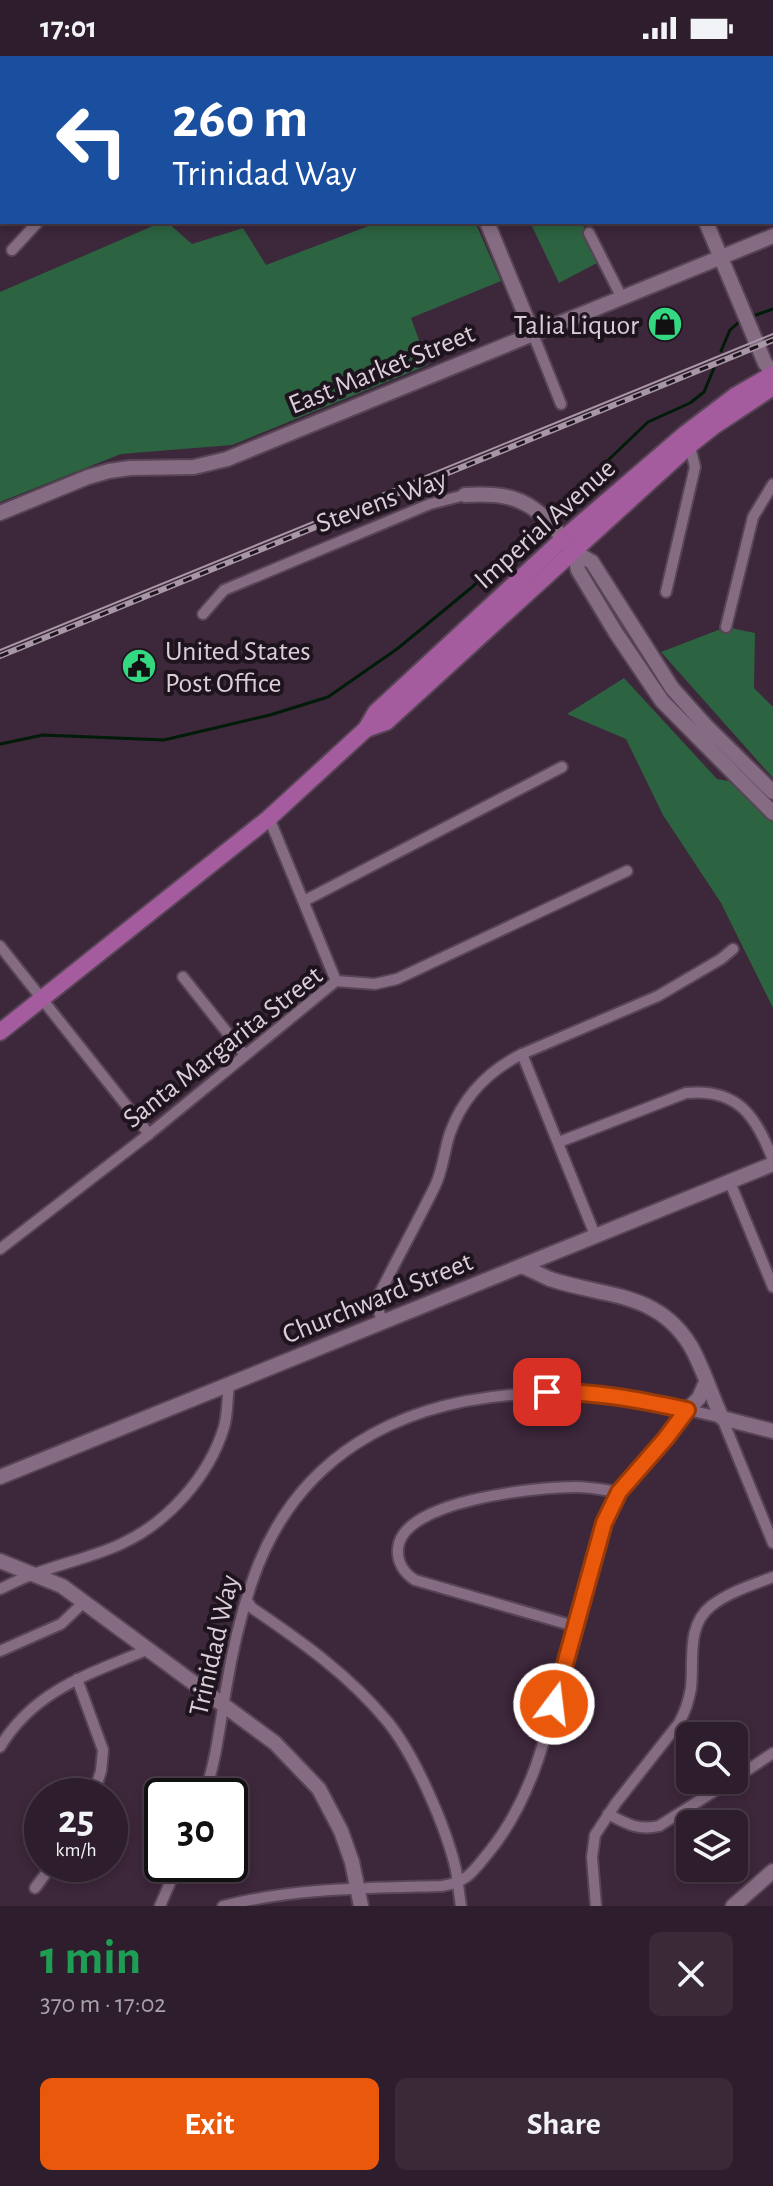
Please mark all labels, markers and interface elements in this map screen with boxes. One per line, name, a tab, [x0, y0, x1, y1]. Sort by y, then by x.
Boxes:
text: 17:01	[40, 13, 97, 43]
icon: left	[40, 88, 144, 192]
text: 260 m	[172, 91, 308, 147]
text: Trinidad Way	[172, 156, 357, 192]
shop icon: Talia Liquor	[646, 305, 684, 343]
place label: Talia Liquor	[513, 312, 639, 340]
street label: East Market Street	[285, 320, 479, 420]
street label: Imperial Avenue	[470, 454, 621, 595]
street label: Stevens Way	[313, 465, 451, 538]
place label: United States Post Office	[165, 638, 311, 698]
public building icon: United States Post Office	[120, 647, 158, 685]
street label: Santa Margarita Street	[119, 961, 328, 1134]
street label: Churchward Street	[279, 1248, 477, 1350]
pin	[513, 1358, 581, 1426]
icon: arrive	[525, 1370, 569, 1414]
street label: Trinidad Way	[185, 1572, 245, 1719]
position arrow	[512, 1662, 596, 1746]
map controls	[676, 1722, 748, 1882]
button: search	[676, 1722, 748, 1794]
speed limit sign: 30	[144, 1778, 248, 1882]
text: 25	[58, 1800, 94, 1840]
button: layers	[676, 1810, 748, 1882]
text: km/h	[55, 1840, 97, 1860]
button: close	[649, 1932, 733, 2016]
text: 1 min	[40, 1935, 141, 1983]
text: 370 m · 17:02	[40, 1991, 166, 2017]
button: Exit	[40, 2078, 379, 2170]
button: Share	[395, 2078, 733, 2170]

